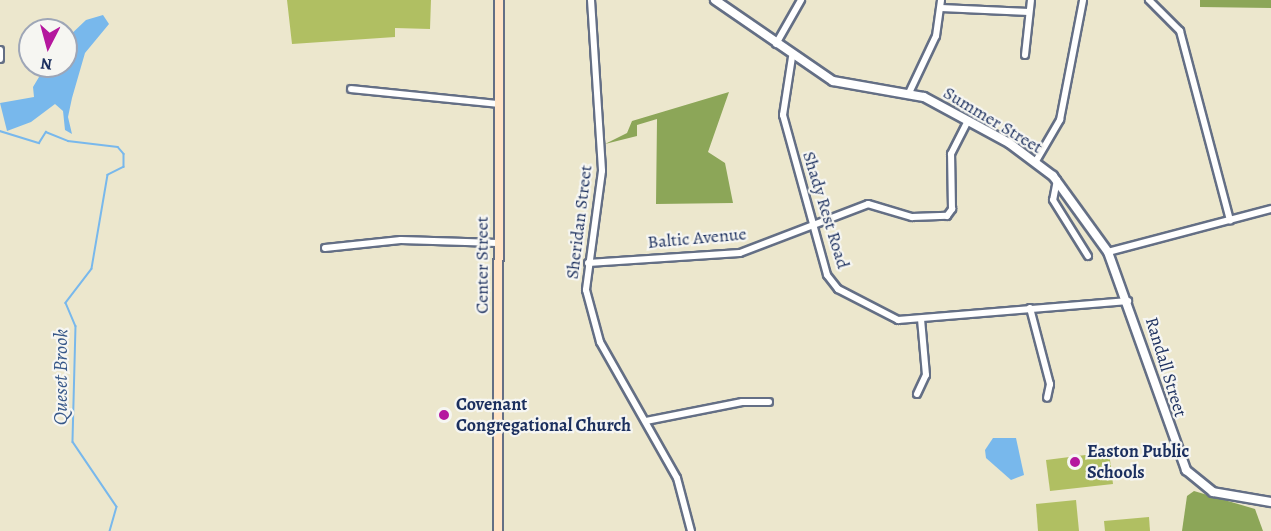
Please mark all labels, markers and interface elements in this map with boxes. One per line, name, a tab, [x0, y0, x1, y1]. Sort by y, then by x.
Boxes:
north arrow	[18, 18, 78, 78]
text: N	[39, 52, 53, 75]
street label: Summer Street	[939, 82, 1047, 158]
street label: Shady Rest Road	[798, 149, 854, 271]
street label: Sheridan Street	[561, 164, 597, 280]
street label: Center Street	[471, 216, 493, 314]
street label: Baltic Avenue	[647, 223, 747, 253]
street label: Randall Street	[1141, 314, 1191, 420]
water label: Queset Brook	[48, 329, 72, 425]
place label: Covenant Congregational Church	[456, 394, 631, 436]
marker: Covenant Congregational Church	[437, 408, 451, 422]
place label: Easton Public Schools	[1087, 441, 1189, 484]
marker: Easton Public Schools	[1068, 455, 1082, 469]

